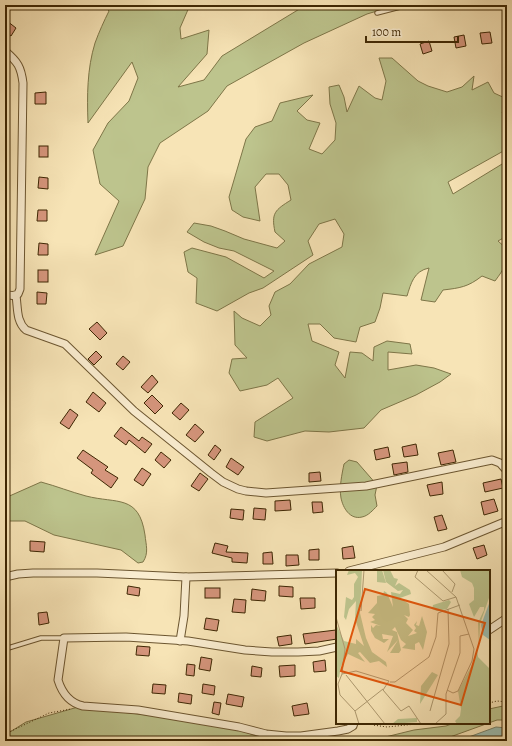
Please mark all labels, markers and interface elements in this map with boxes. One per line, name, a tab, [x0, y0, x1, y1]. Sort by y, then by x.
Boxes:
scale bar	[366, 18, 458, 44]
text: 100 m	[372, 24, 401, 40]
inset map	[336, 570, 490, 724]

